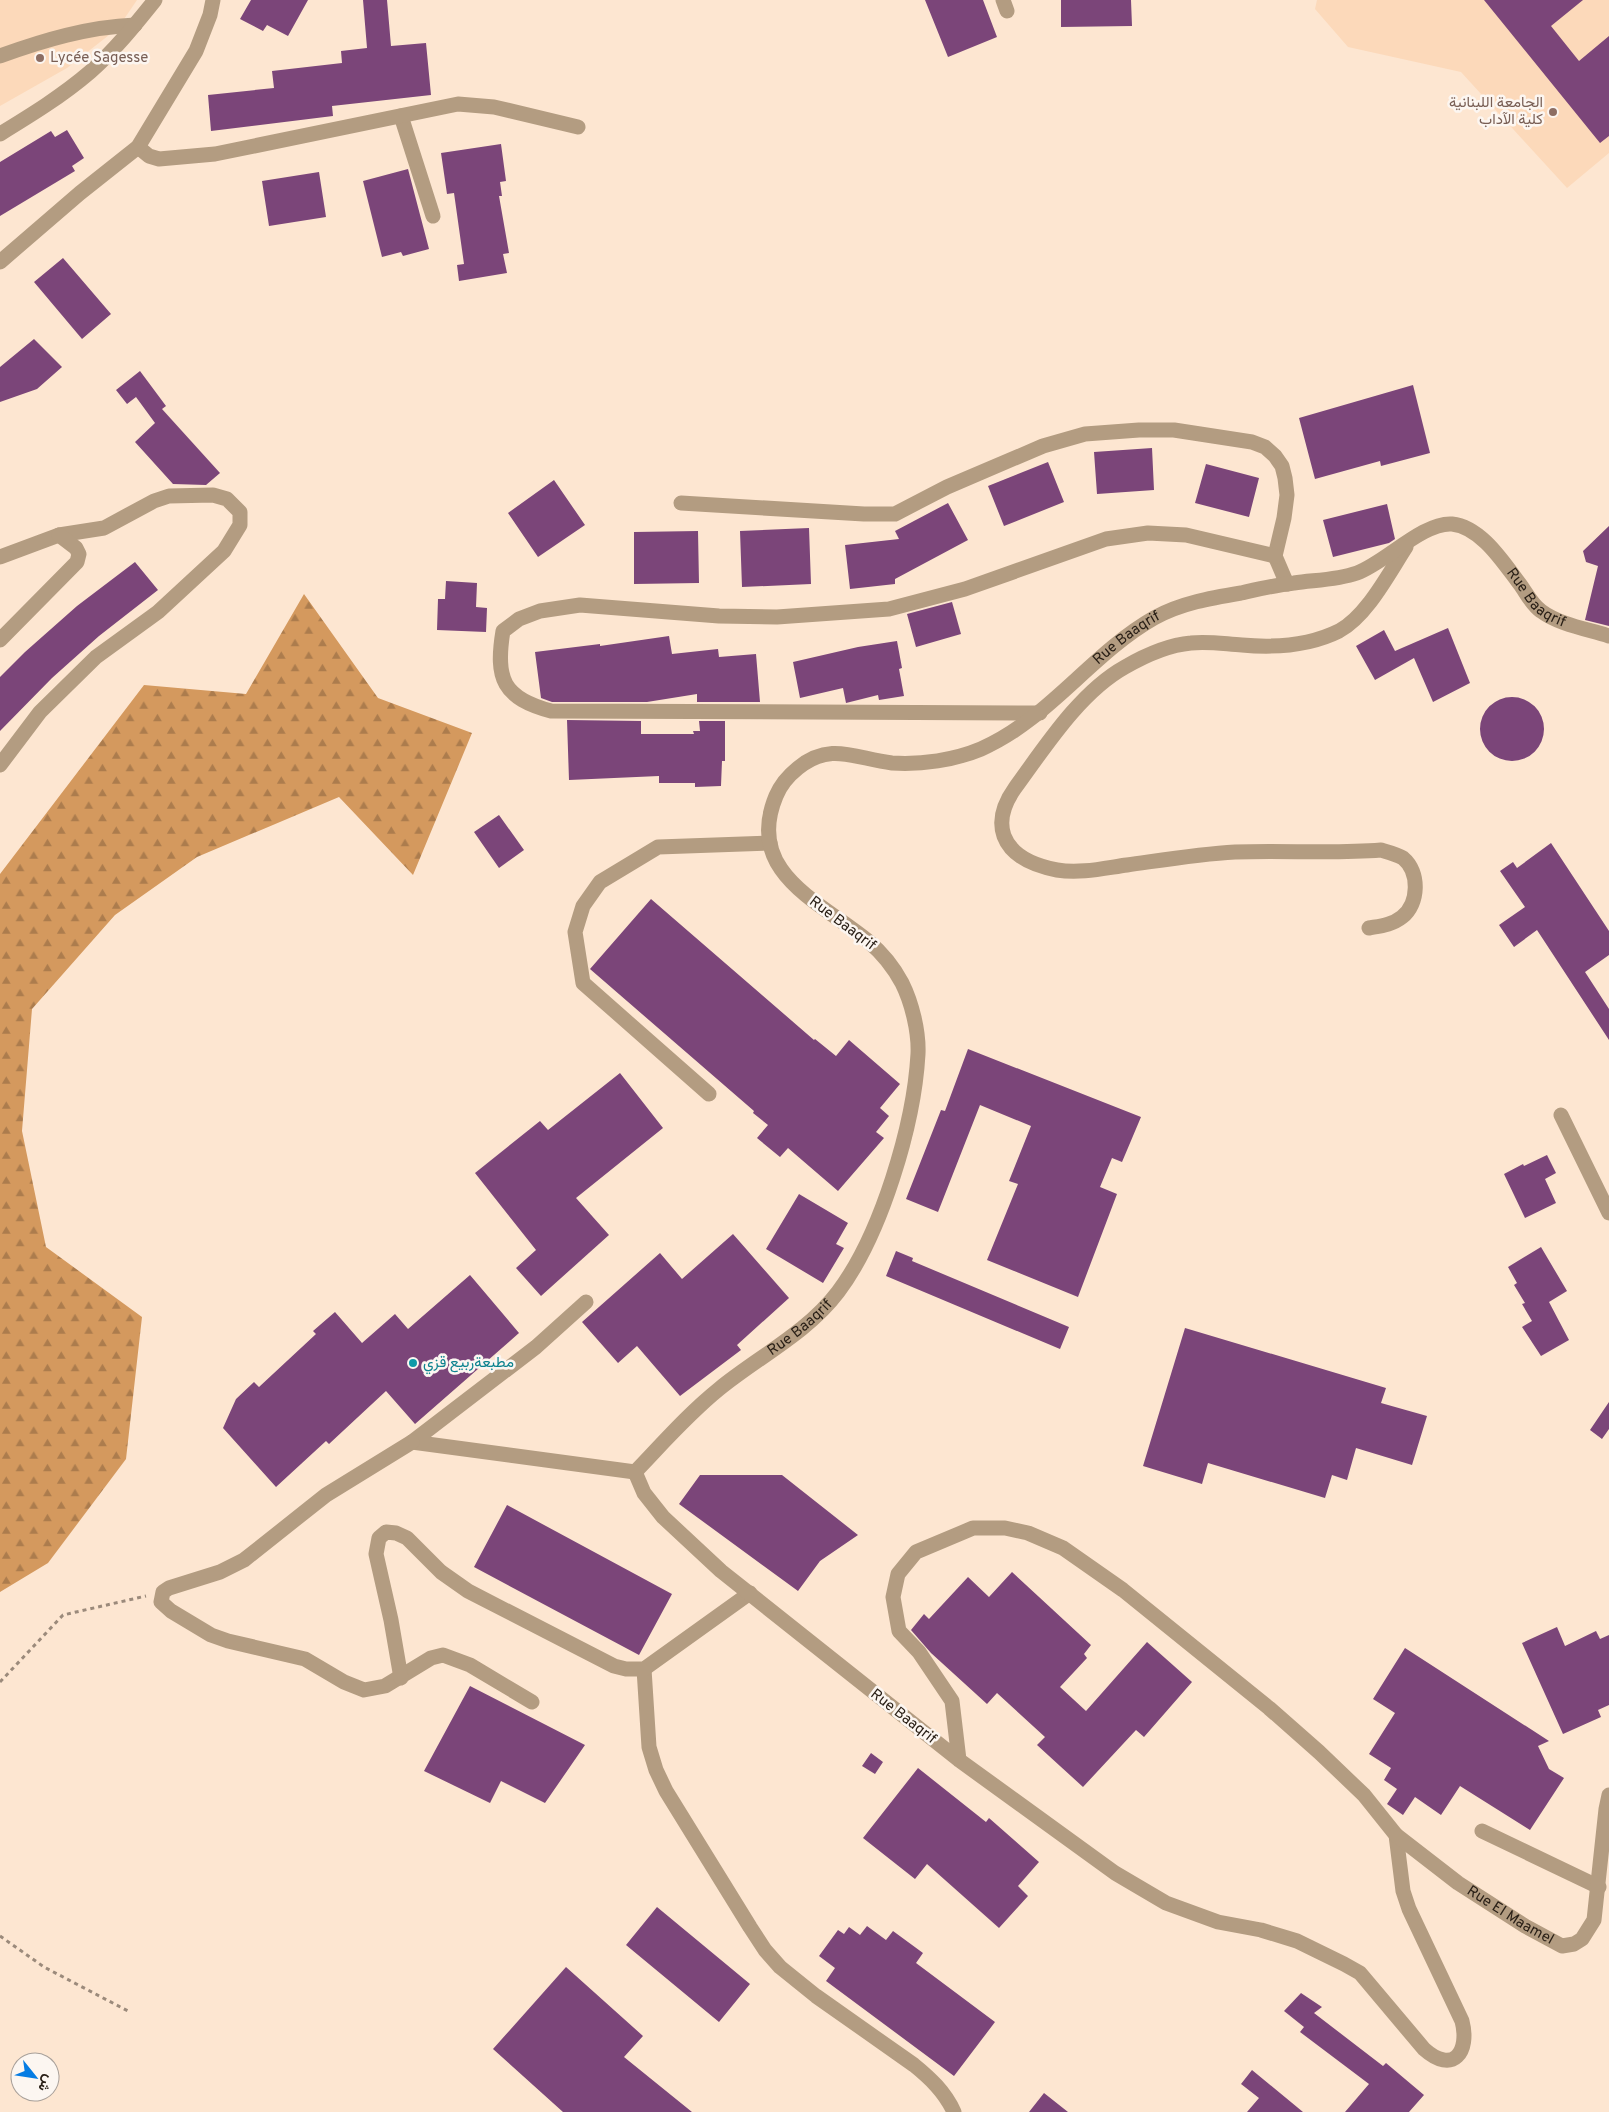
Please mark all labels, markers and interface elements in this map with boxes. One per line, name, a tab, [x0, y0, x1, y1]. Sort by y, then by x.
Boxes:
place label: Lycée Sagesse	[50, 49, 148, 68]
marker: Lycée Sagesse	[34, 52, 46, 64]
place label: الجامعة اللبنانية كلية الآداب	[1449, 94, 1543, 130]
marker: الجامعة اللبنانية كلية الآداب	[1547, 106, 1559, 118]
street label: Rue Baaqrif	[1502, 564, 1568, 632]
street label: Rue Baaqrif	[1089, 607, 1163, 669]
street label: Rue Baaqrif	[805, 893, 879, 955]
street label: Rue Baaqrif	[764, 1296, 837, 1360]
place label: مطبعةربيع قزي	[423, 1354, 514, 1375]
marker: مطبعةربيع قزي	[407, 1357, 419, 1369]
street label: Rue Baaqrif	[866, 1685, 940, 1749]
street label: Rue El Maamel	[1463, 1882, 1557, 1949]
north arrow	[10, 2052, 60, 2102]
text: ش	[33, 2071, 57, 2094]

